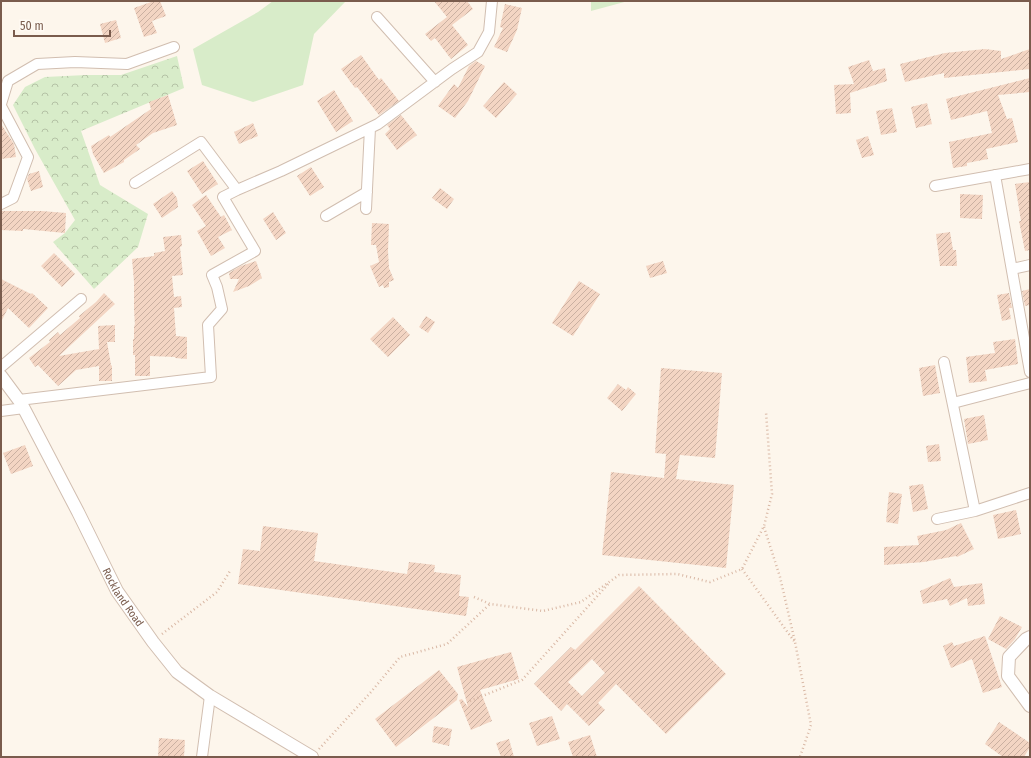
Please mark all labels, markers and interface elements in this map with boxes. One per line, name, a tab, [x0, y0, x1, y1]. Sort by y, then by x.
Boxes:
scale bar	[14, 12, 110, 38]
text: 50 m	[20, 19, 44, 33]
street label: Rockland Road	[100, 566, 146, 629]

